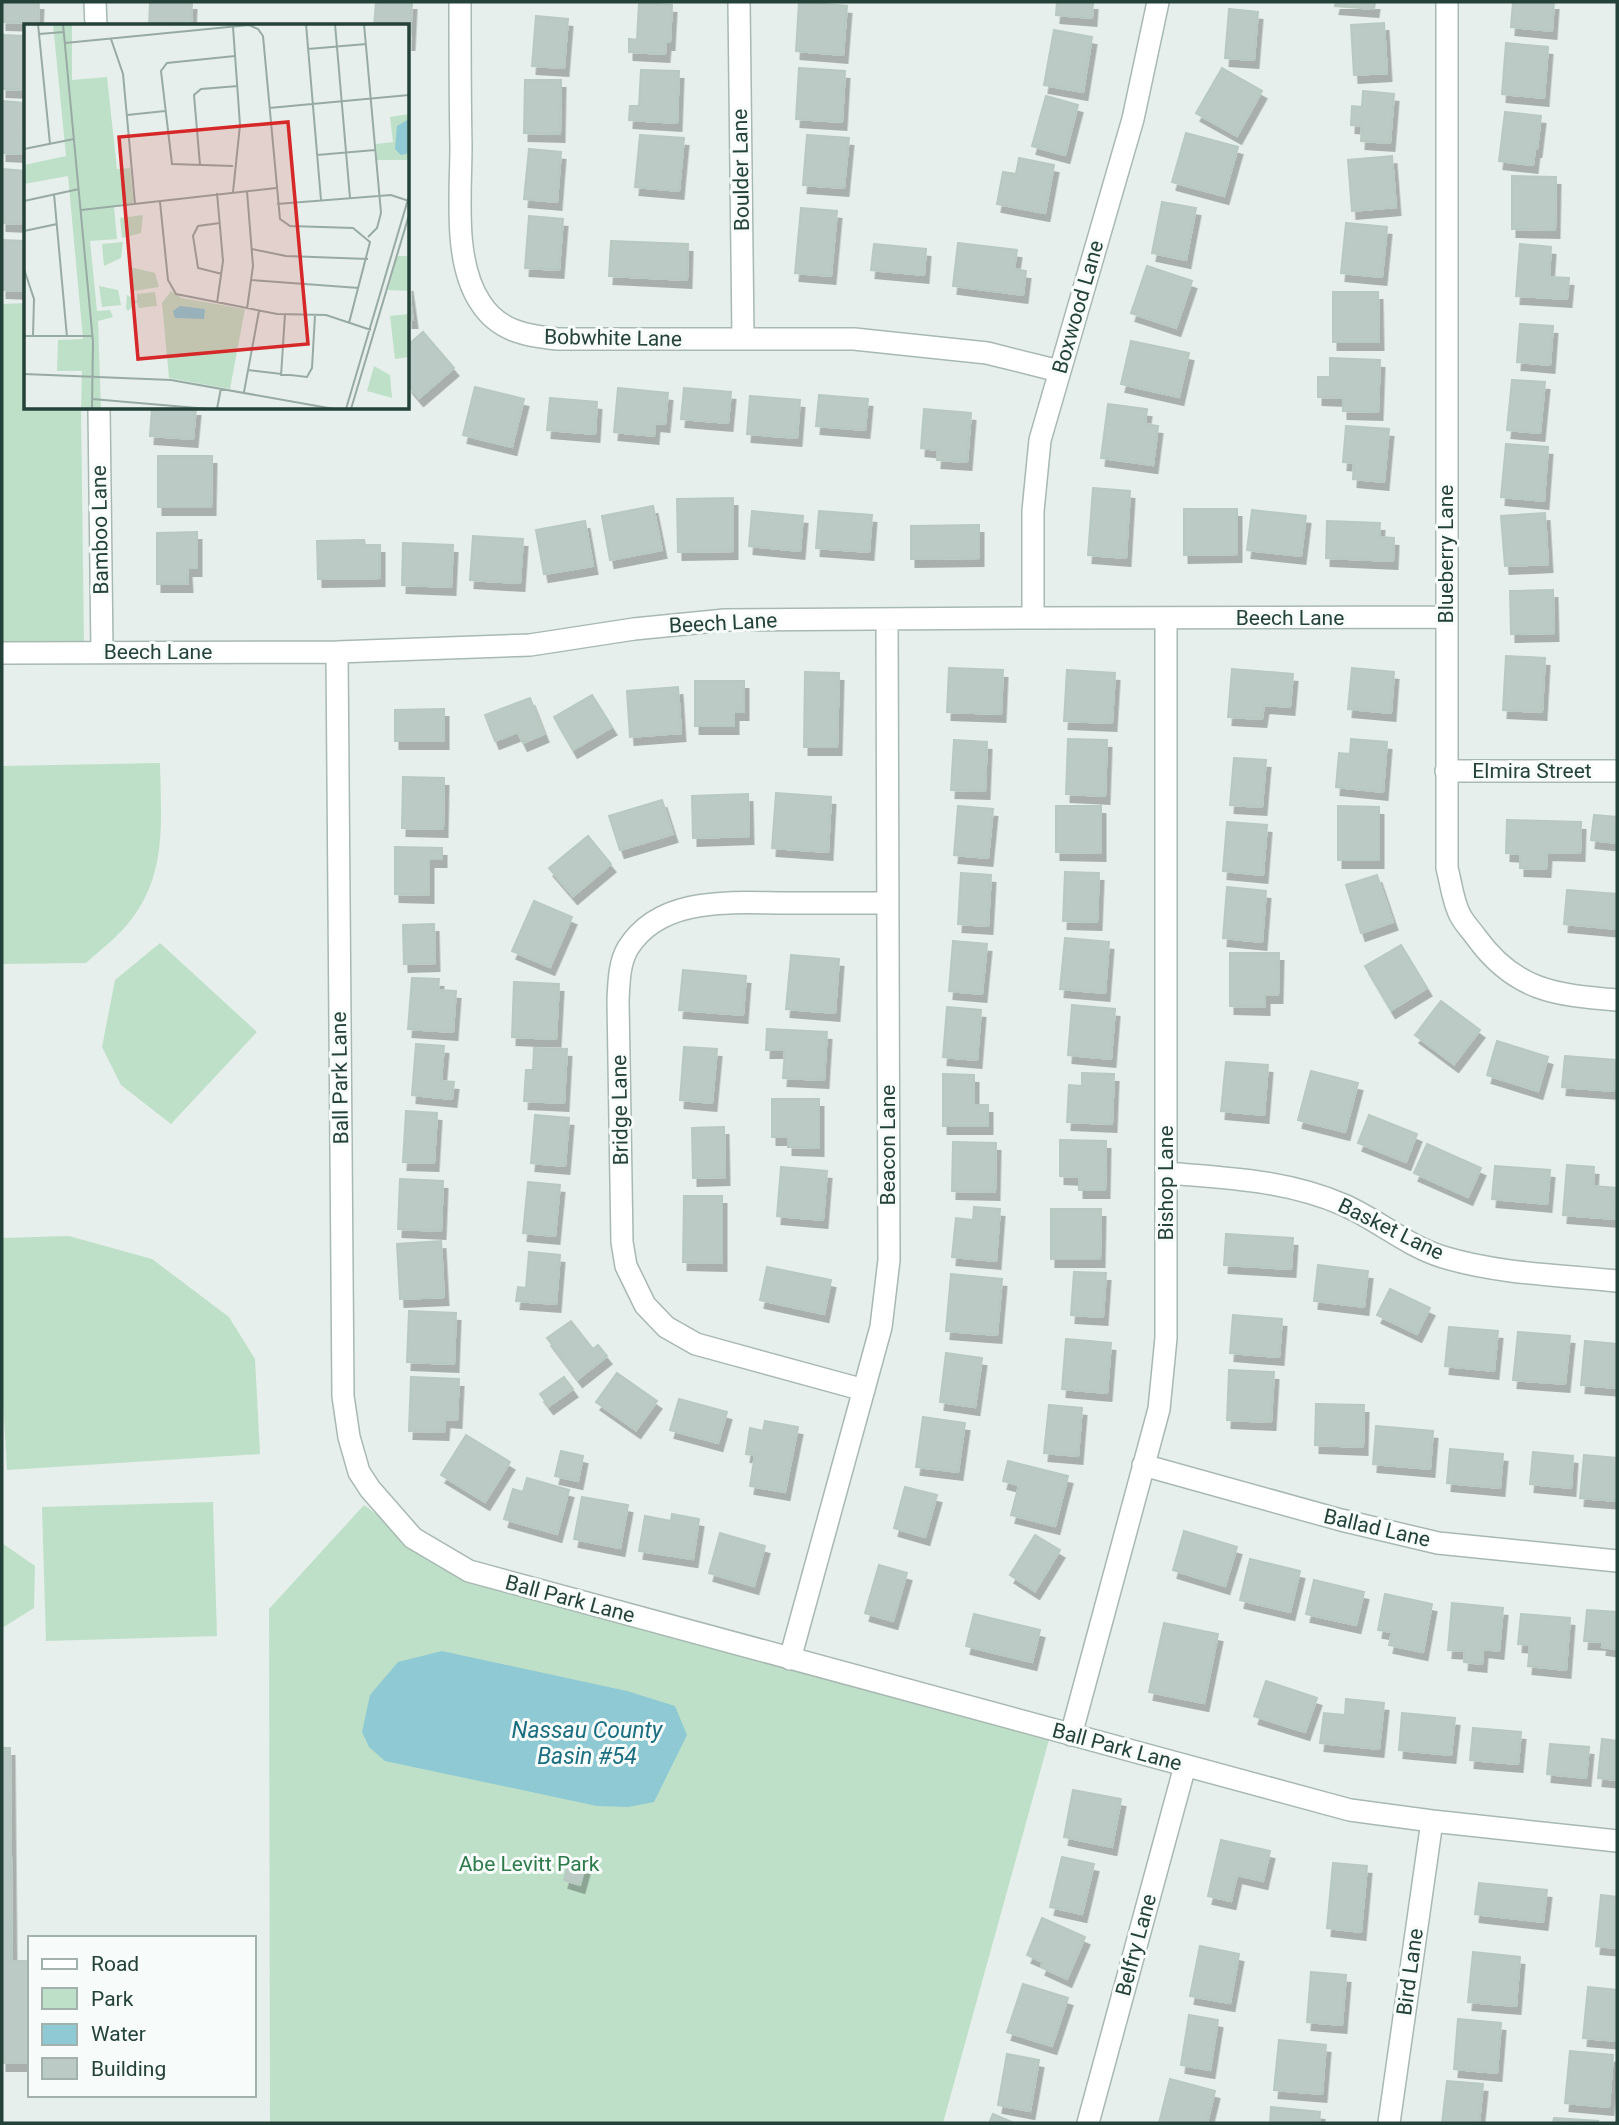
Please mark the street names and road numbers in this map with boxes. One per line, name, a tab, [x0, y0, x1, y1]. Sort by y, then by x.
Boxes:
street label: Boulder Lane	[728, 109, 754, 231]
street label: Boxwood Lane	[1048, 238, 1108, 376]
street label: Bobwhite Lane	[544, 325, 682, 351]
street label: Bamboo Lane	[87, 465, 113, 595]
street label: Blueberry Lane	[1434, 485, 1458, 623]
street label: Beech Lane	[1236, 606, 1344, 630]
street label: Beech Lane	[668, 608, 778, 638]
street label: Beech Lane	[104, 640, 212, 664]
street label: Elmira Street	[1472, 759, 1592, 783]
street label: Ball Park Lane	[327, 1011, 353, 1145]
street label: Bridge Lane	[607, 1054, 633, 1166]
street label: Beacon Lane	[876, 1085, 900, 1205]
street label: Bishop Lane	[1154, 1125, 1178, 1241]
street label: Basket Lane	[1334, 1193, 1448, 1265]
street label: Ballad Lane	[1321, 1504, 1433, 1552]
street label: Ball Park Lane	[503, 1570, 637, 1628]
street label: Ball Park Lane	[1050, 1718, 1184, 1776]
street label: Belfry Lane	[1111, 1891, 1161, 1999]
street label: Bird Lane	[1392, 1927, 1428, 2017]

